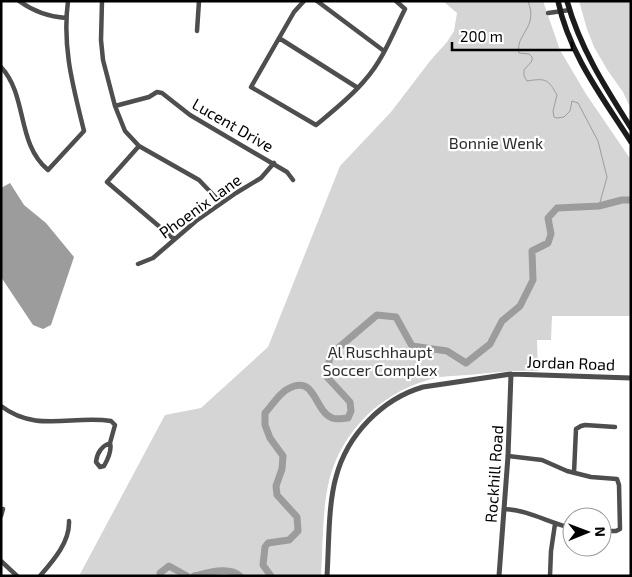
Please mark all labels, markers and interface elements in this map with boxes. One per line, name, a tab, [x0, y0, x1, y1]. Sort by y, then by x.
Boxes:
scale bar	[452, 20, 572, 52]
text: 200 m	[460, 27, 503, 45]
street label: Lucent Drive	[189, 94, 277, 155]
park label: Bonnie Wenk	[449, 133, 543, 152]
street label: Phoenix Lane	[155, 170, 244, 242]
park label: Al Ruschhaupt Soccer Complex	[323, 342, 438, 379]
street label: Jordan Road	[526, 351, 616, 374]
street label: Rockhill Road	[481, 425, 506, 523]
north arrow	[562, 507, 612, 557]
text: N	[592, 527, 609, 537]

